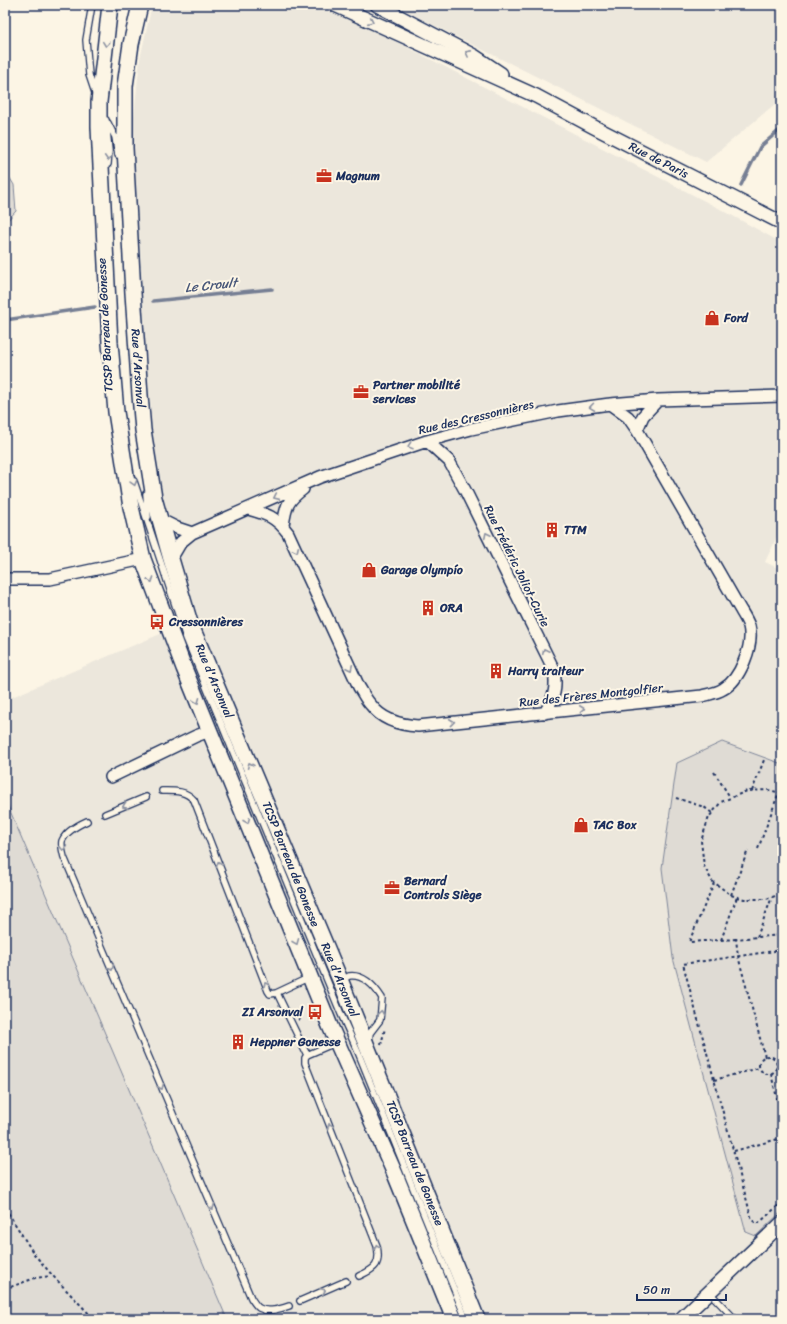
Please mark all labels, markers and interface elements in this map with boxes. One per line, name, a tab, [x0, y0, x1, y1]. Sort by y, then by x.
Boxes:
one-way arrow	[366, 16, 374, 24]
one-way arrow	[101, 41, 110, 47]
one-way arrow	[465, 50, 473, 57]
street label: Rue de Paris	[625, 135, 693, 185]
one-way arrow	[104, 155, 112, 161]
place label: Magnum	[335, 165, 380, 187]
office icon: Magnum	[315, 167, 333, 185]
street label: TCSP Barreau de Gonesse	[91, 258, 119, 392]
water label: Le Croult	[184, 271, 241, 299]
place label: Ford	[723, 307, 750, 329]
shop icon: Ford	[703, 309, 721, 327]
street label: Rue d'Arsonval	[124, 328, 152, 409]
place label: Partner mobilité services	[372, 374, 461, 410]
office icon: Partner mobilité services	[352, 383, 370, 401]
street label: Rue des Cressonnières	[416, 393, 536, 441]
one-way arrow	[589, 402, 595, 411]
one-way arrow	[407, 442, 414, 450]
one-way arrow	[129, 479, 138, 486]
one-way arrow	[272, 492, 280, 500]
street label: Rue Frédéric Joliot-Curie	[478, 501, 556, 631]
place label: TTM	[564, 519, 587, 541]
building icon: TTM	[543, 521, 561, 539]
one-way arrow	[484, 531, 492, 539]
one-way arrow	[291, 546, 299, 554]
place label: Garage Olympío	[380, 559, 464, 581]
shop icon: Garage Olympío	[360, 561, 378, 579]
one-way arrow	[146, 576, 154, 583]
place label: ORA	[439, 597, 463, 619]
building icon: ORA	[419, 599, 437, 617]
place label: Cressonnières	[168, 611, 244, 633]
bus stop icon: Cressonnières	[148, 613, 166, 631]
street label: Rue d'Arsonval	[189, 640, 240, 722]
one-way arrow	[542, 648, 550, 655]
place label: Harry traiteur	[507, 660, 584, 682]
building icon: Harry traiteur	[487, 662, 505, 680]
one-way arrow	[346, 665, 354, 672]
street label: Rue des Frères Montgolfier	[518, 676, 665, 713]
one-way arrow	[193, 697, 201, 704]
one-way arrow	[579, 705, 585, 714]
one-way arrow	[449, 718, 455, 727]
one-way arrow	[247, 761, 255, 769]
street label: TCSP Barreau de Gonesse	[256, 798, 326, 930]
one-way arrow	[122, 801, 129, 809]
place label: TAC Box	[593, 814, 638, 836]
shop icon: TAC Box	[572, 816, 590, 834]
one-way arrow	[242, 818, 250, 825]
one-way arrow	[59, 845, 67, 851]
one-way arrow	[216, 861, 224, 868]
place label: Bernard Controls Siège	[403, 870, 482, 906]
office icon: Bernard Controls Siège	[383, 879, 401, 897]
one-way arrow	[291, 938, 299, 945]
street label: Rue d'Arsonval	[315, 939, 365, 1021]
one-way arrow	[106, 964, 114, 971]
one-way arrow	[263, 982, 271, 990]
place label: ZI Arsonval	[241, 1001, 304, 1023]
bus stop icon: ZI Arsonval	[306, 1003, 324, 1021]
one-way arrow	[376, 1010, 385, 1016]
place label: Heppner Gonesse	[249, 1031, 342, 1053]
building icon: Heppner Gonesse	[229, 1033, 247, 1051]
one-way arrow	[157, 1084, 165, 1091]
street label: TCSP Barreau de Gonesse	[380, 1097, 450, 1229]
one-way arrow	[327, 1123, 335, 1131]
one-way arrow	[208, 1204, 216, 1211]
one-way arrow	[373, 1244, 382, 1251]
scale bar	[637, 1276, 726, 1302]
text: 50 m	[643, 1279, 670, 1301]
one-way arrow	[318, 1288, 326, 1296]

